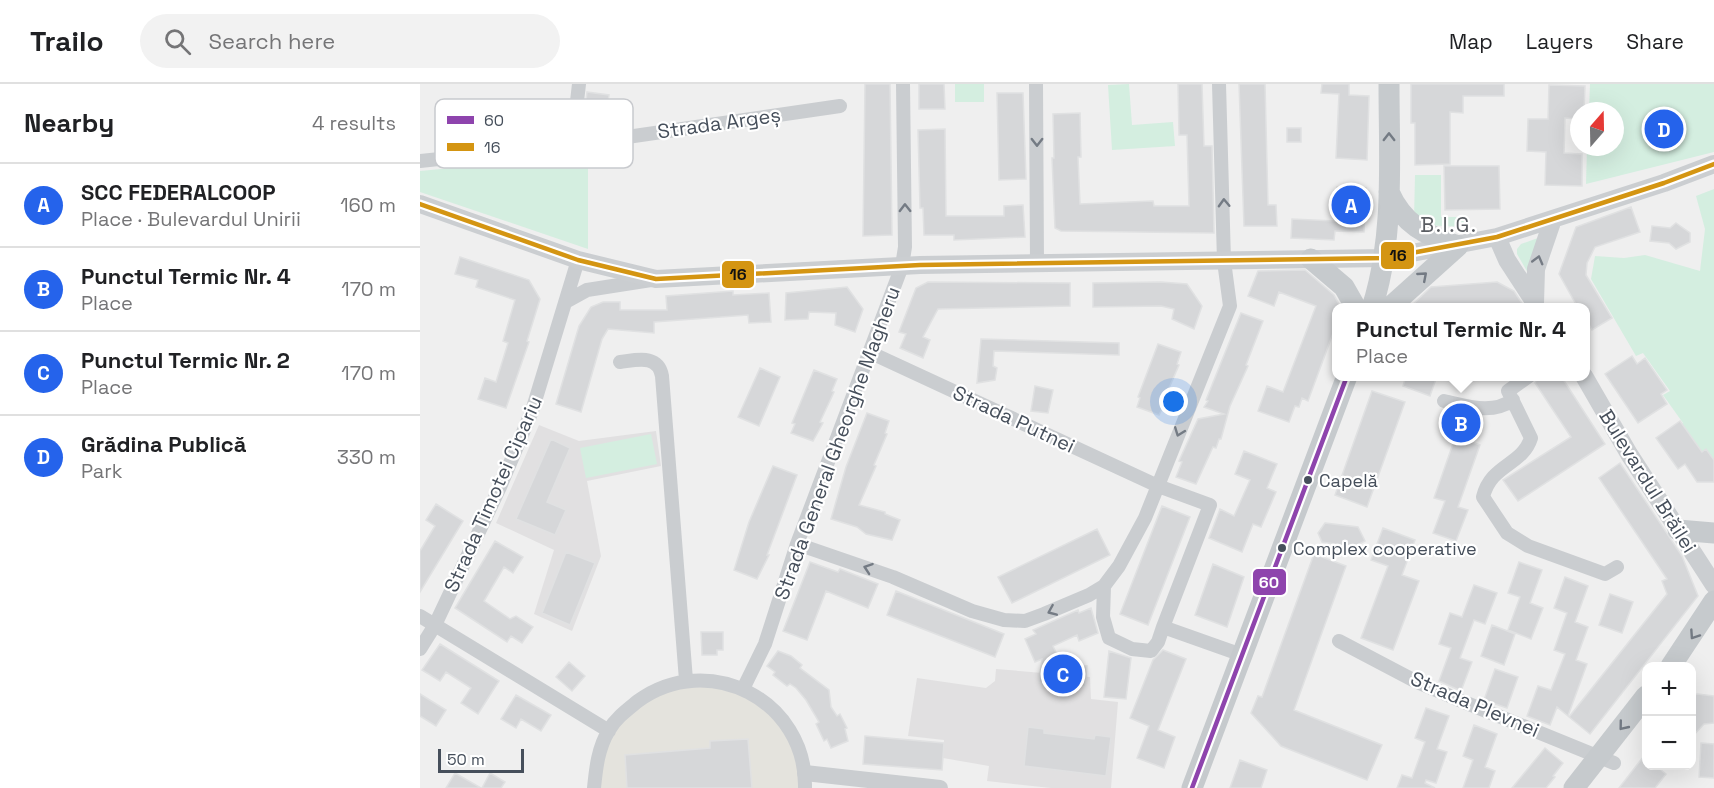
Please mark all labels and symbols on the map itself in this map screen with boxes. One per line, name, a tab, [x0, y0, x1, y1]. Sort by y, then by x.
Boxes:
legend	[435, 99, 633, 168]
street label: Strada Argeș	[656, 101, 782, 145]
north arrow	[1570, 102, 1624, 156]
pin: D	[1644, 106, 1684, 152]
text: 60	[484, 110, 504, 131]
one-way arrow	[1383, 133, 1395, 142]
text: 16	[484, 137, 500, 158]
one-way arrow	[1031, 138, 1043, 147]
pin: A	[1332, 182, 1370, 228]
one-way arrow	[1218, 198, 1230, 207]
one-way arrow	[898, 203, 911, 212]
district label: B.I.G.	[1420, 211, 1478, 238]
line badge: 16	[1380, 241, 1415, 270]
text: 16	[1389, 245, 1407, 266]
one-way arrow	[1531, 255, 1544, 265]
line badge: 16	[721, 260, 755, 289]
text: 16	[729, 264, 747, 285]
one-way arrow	[1416, 272, 1427, 283]
street label: Strada General Gheorghe Magheru	[768, 283, 906, 603]
street label: Strada Putnei	[949, 379, 1079, 459]
your location	[1159, 387, 1188, 416]
street label: Strada Timotei Cipariu	[438, 392, 548, 596]
pin: B	[1442, 400, 1480, 446]
street label: Bulevardul Brăilei	[1593, 404, 1703, 558]
one-way arrow	[1173, 426, 1186, 437]
place label: Capelă	[1319, 469, 1378, 492]
marker: Capelă	[1302, 474, 1314, 486]
place label: Complex cooperative	[1293, 537, 1477, 560]
marker: Complex cooperative	[1276, 542, 1288, 554]
one-way arrow	[863, 563, 874, 576]
line badge: 60	[1252, 568, 1287, 596]
text: 60	[1259, 572, 1279, 593]
one-way arrow	[1047, 604, 1058, 616]
one-way arrow	[1690, 628, 1701, 639]
pin: C	[1044, 652, 1082, 696]
street label: Strada Plevnei	[1407, 665, 1543, 743]
one-way arrow	[1619, 719, 1630, 730]
scale bar	[438, 746, 524, 774]

